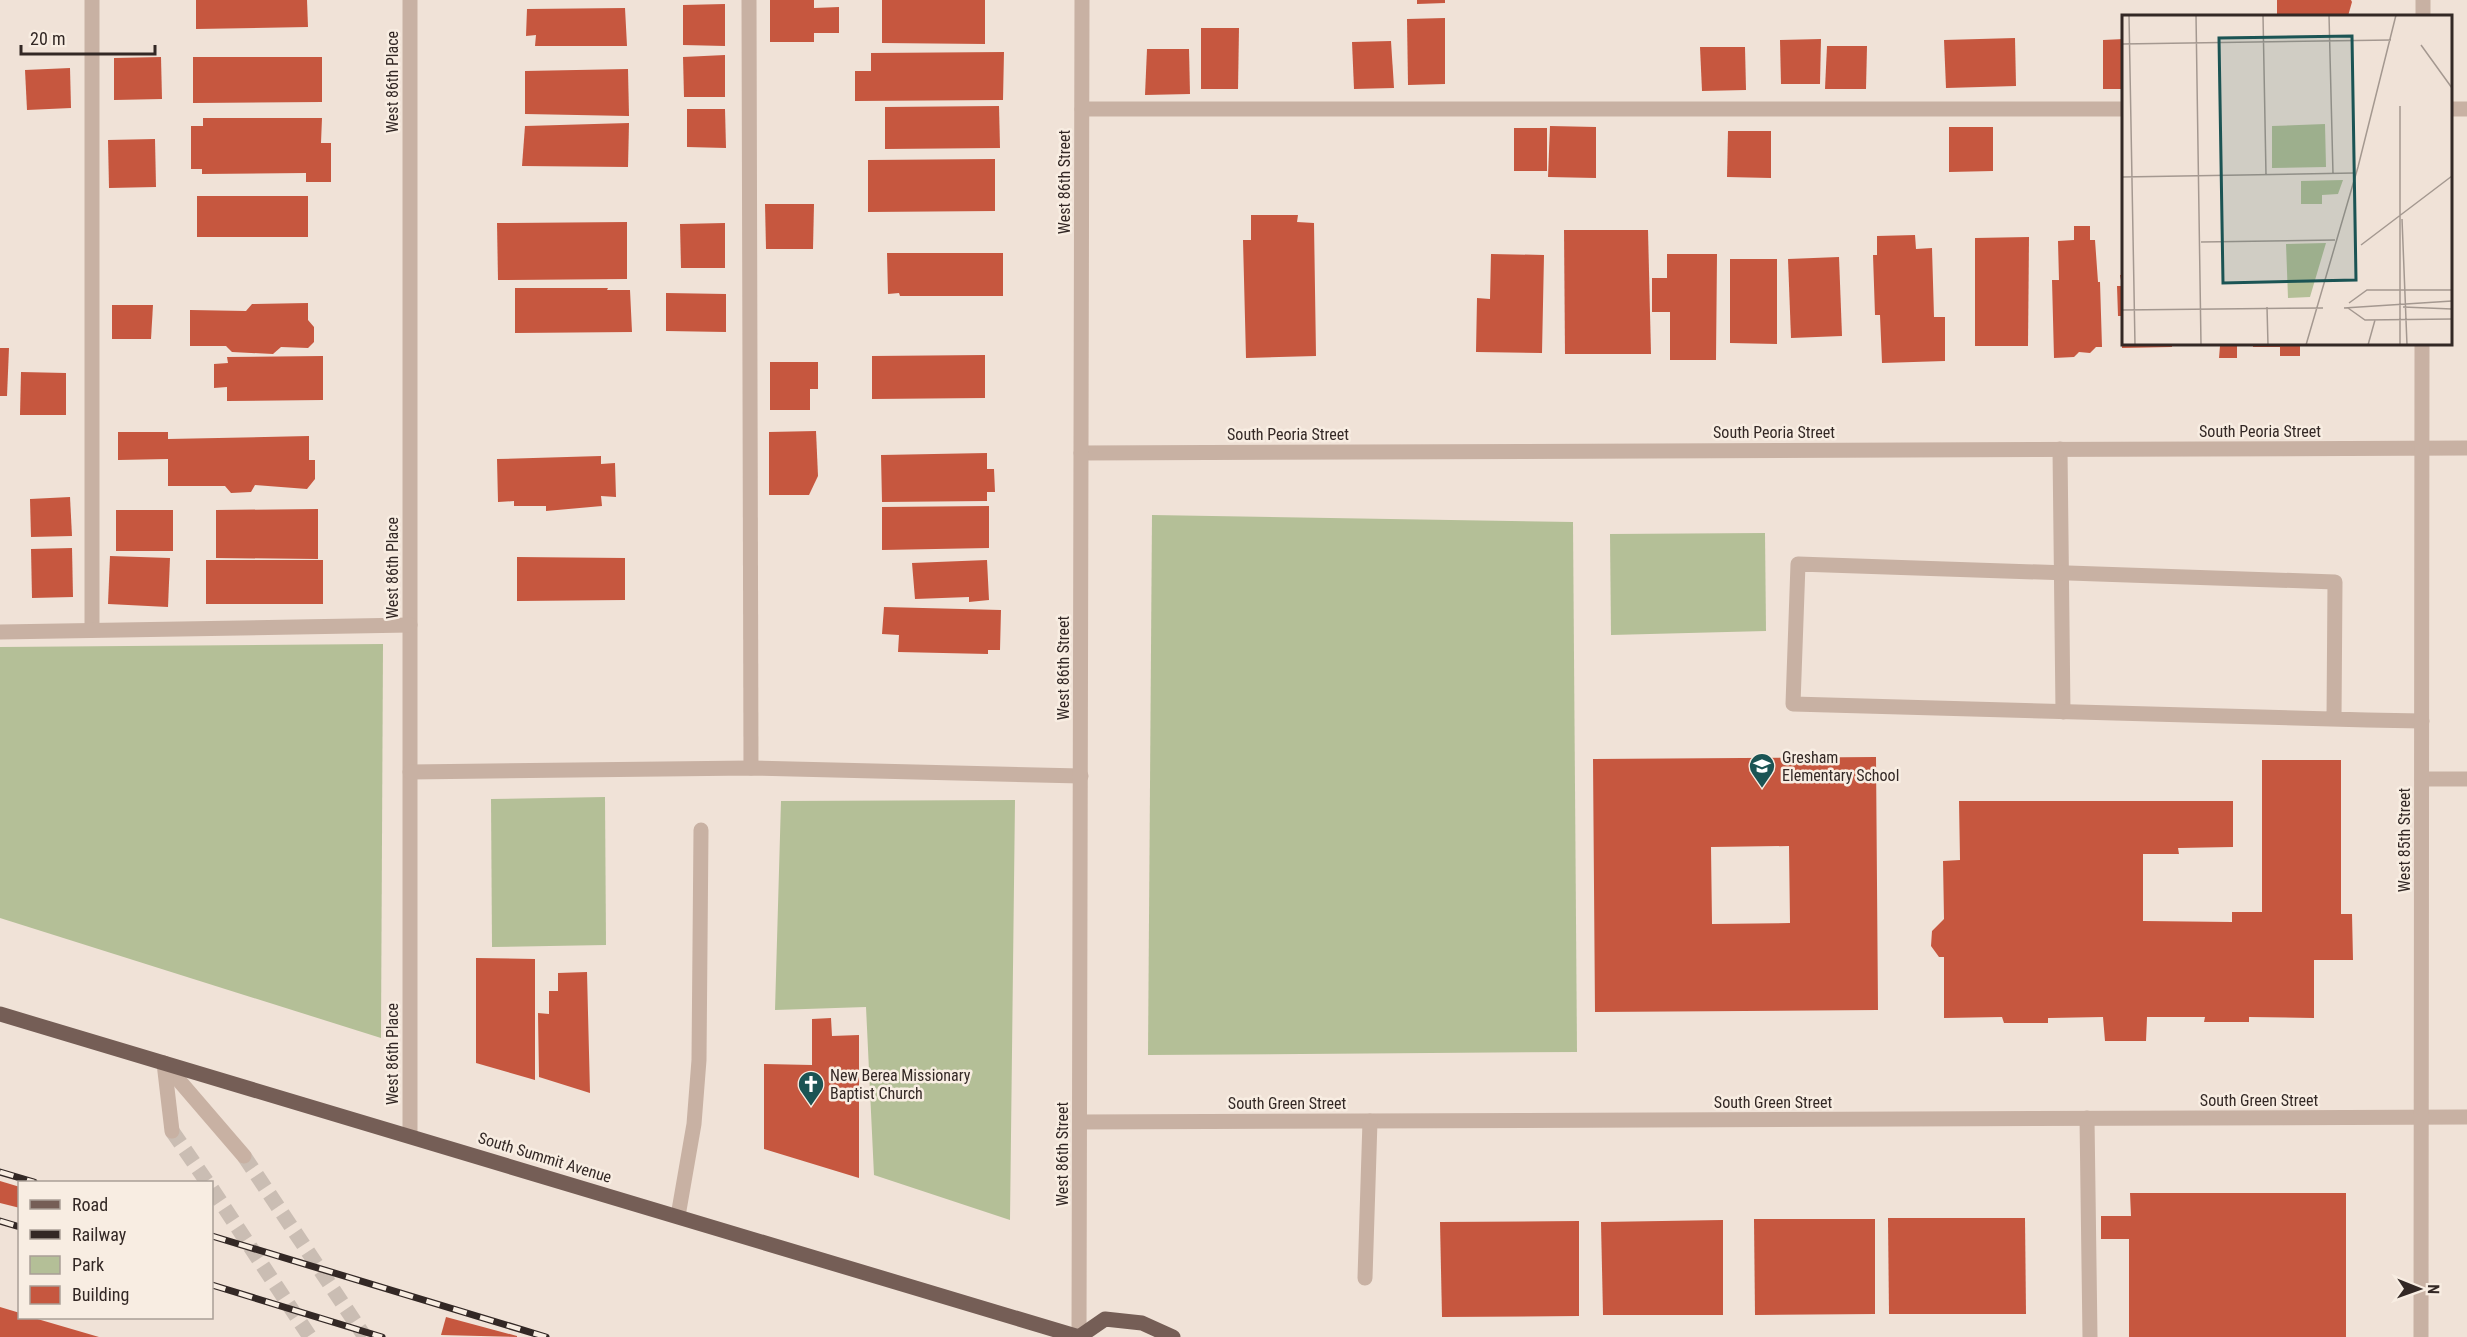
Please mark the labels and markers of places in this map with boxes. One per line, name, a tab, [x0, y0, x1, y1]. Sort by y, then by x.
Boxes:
place label: Gresham Elementary School	[1782, 748, 1899, 785]
school or university icon: Gresham Elementary School	[1747, 751, 1777, 789]
place label: New Berea Missionary Baptist Church	[830, 1066, 971, 1103]
church icon: New Berea Missionary Baptist Church	[796, 1069, 826, 1107]

